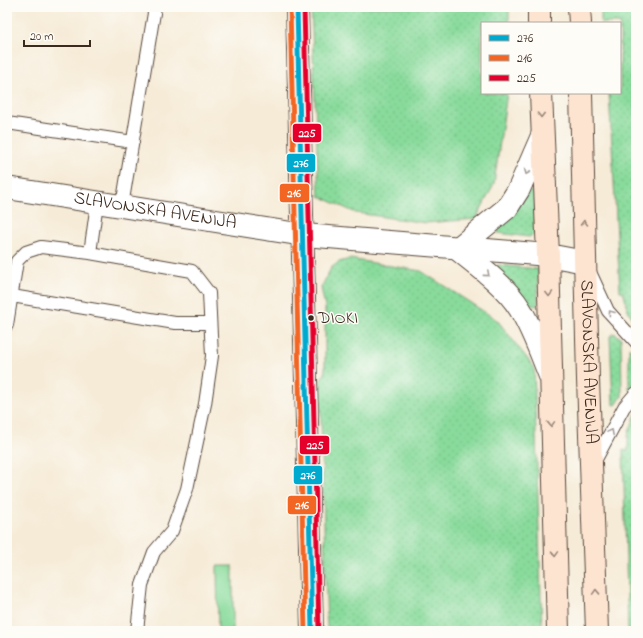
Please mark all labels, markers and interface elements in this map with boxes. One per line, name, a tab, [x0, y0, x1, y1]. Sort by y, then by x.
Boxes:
scale bar	[24, 22, 90, 48]
legend	[481, 22, 621, 94]
text: 20 m	[30, 28, 53, 46]
text: 276	[517, 30, 534, 48]
text: 216	[517, 50, 533, 68]
text: 225	[517, 70, 536, 88]
one-way arrow	[537, 112, 546, 118]
line badge: 225	[292, 123, 322, 143]
text: 225	[297, 126, 316, 142]
line badge: 276	[286, 153, 316, 173]
text: 276	[293, 156, 309, 172]
one-way arrow	[523, 168, 531, 175]
line badge: 216	[279, 183, 310, 203]
street label: SLAVONSKA AVENIJA	[72, 186, 238, 237]
text: 216	[286, 186, 301, 202]
one-way arrow	[580, 220, 589, 226]
one-way arrow	[483, 269, 490, 276]
street label: SLAVONSKA AVENIJA	[573, 279, 603, 445]
one-way arrow	[544, 291, 553, 297]
place label: DIOKI	[317, 306, 358, 331]
one-way arrow	[609, 310, 616, 317]
marker: DIOKI	[306, 313, 316, 323]
one-way arrow	[547, 421, 555, 427]
one-way arrow	[606, 428, 614, 436]
line badge: 225	[299, 435, 330, 455]
text: 225	[305, 438, 324, 454]
line badge: 276	[293, 465, 323, 485]
text: 276	[300, 468, 316, 484]
line badge: 216	[287, 495, 317, 515]
text: 216	[294, 498, 309, 514]
one-way arrow	[551, 551, 559, 557]
one-way arrow	[592, 589, 600, 595]

